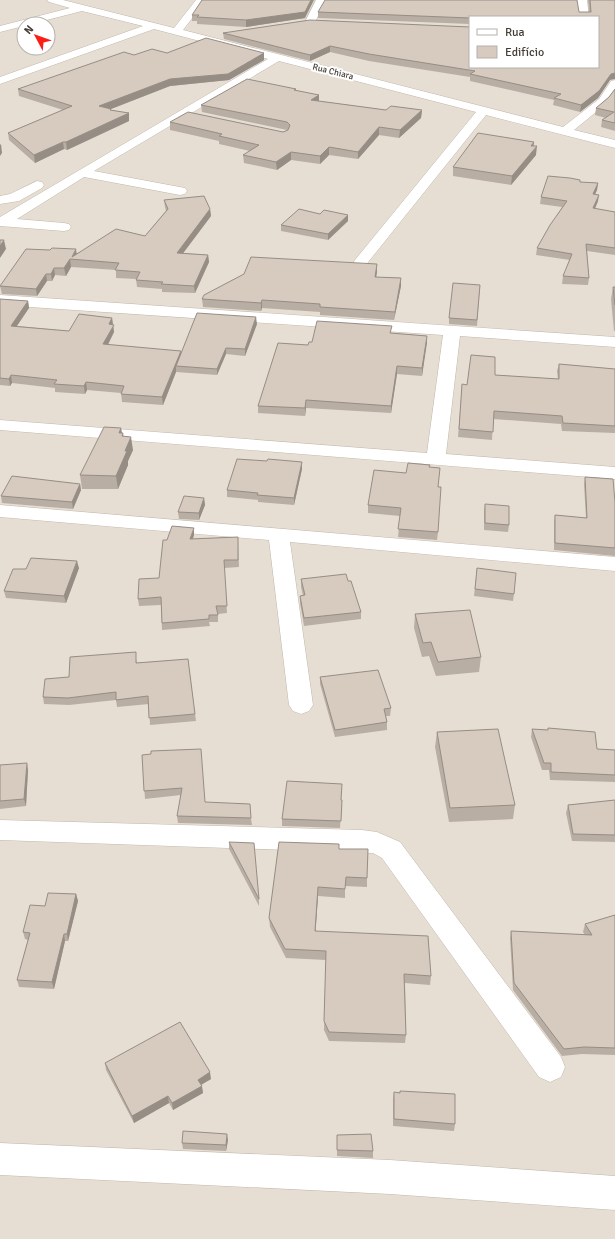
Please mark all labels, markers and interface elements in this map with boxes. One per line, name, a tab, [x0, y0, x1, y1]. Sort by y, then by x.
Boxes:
north arrow	[16, 16, 56, 56]
legend	[469, 16, 599, 68]
text: N	[21, 23, 36, 37]
text: Rua	[505, 25, 525, 40]
text: Edifício	[505, 45, 544, 60]
street label: Rua Chiara	[311, 62, 355, 82]

